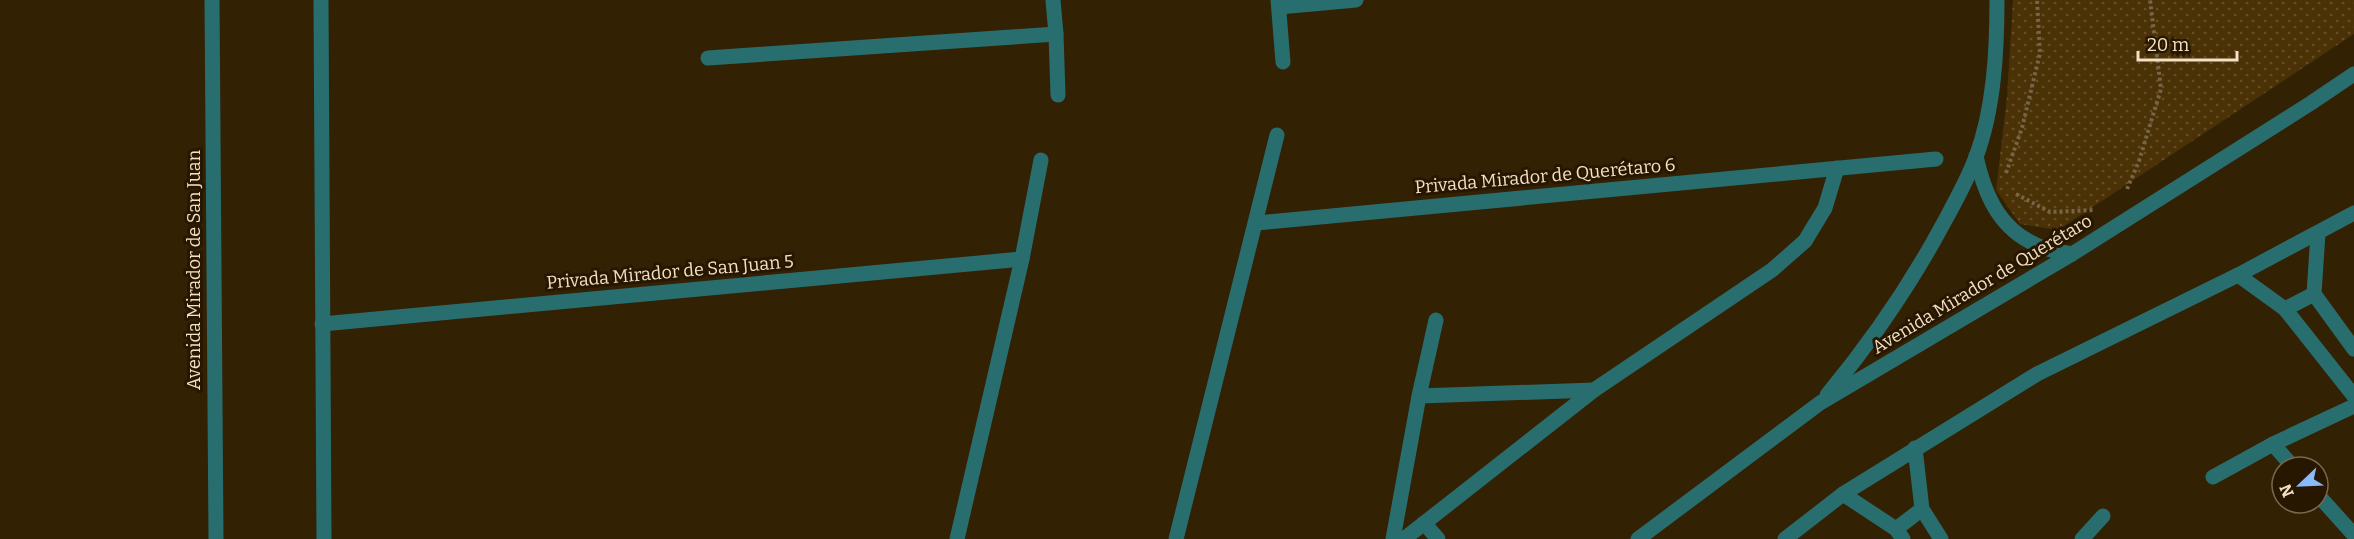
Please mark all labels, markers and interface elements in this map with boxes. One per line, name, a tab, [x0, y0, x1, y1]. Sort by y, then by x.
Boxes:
scale bar	[2138, 24, 2237, 62]
text: 20 m	[2147, 34, 2189, 56]
street label: Avenida Mirador de San Juan	[183, 149, 205, 390]
street label: Privada Mirador de Querétaro 6	[1414, 154, 1676, 198]
street label: Avenida Mirador de Querétaro	[1868, 209, 2096, 359]
street label: Privada Mirador de San Juan 5	[545, 250, 795, 294]
north arrow	[2270, 455, 2330, 515]
text: N	[2275, 481, 2298, 500]

